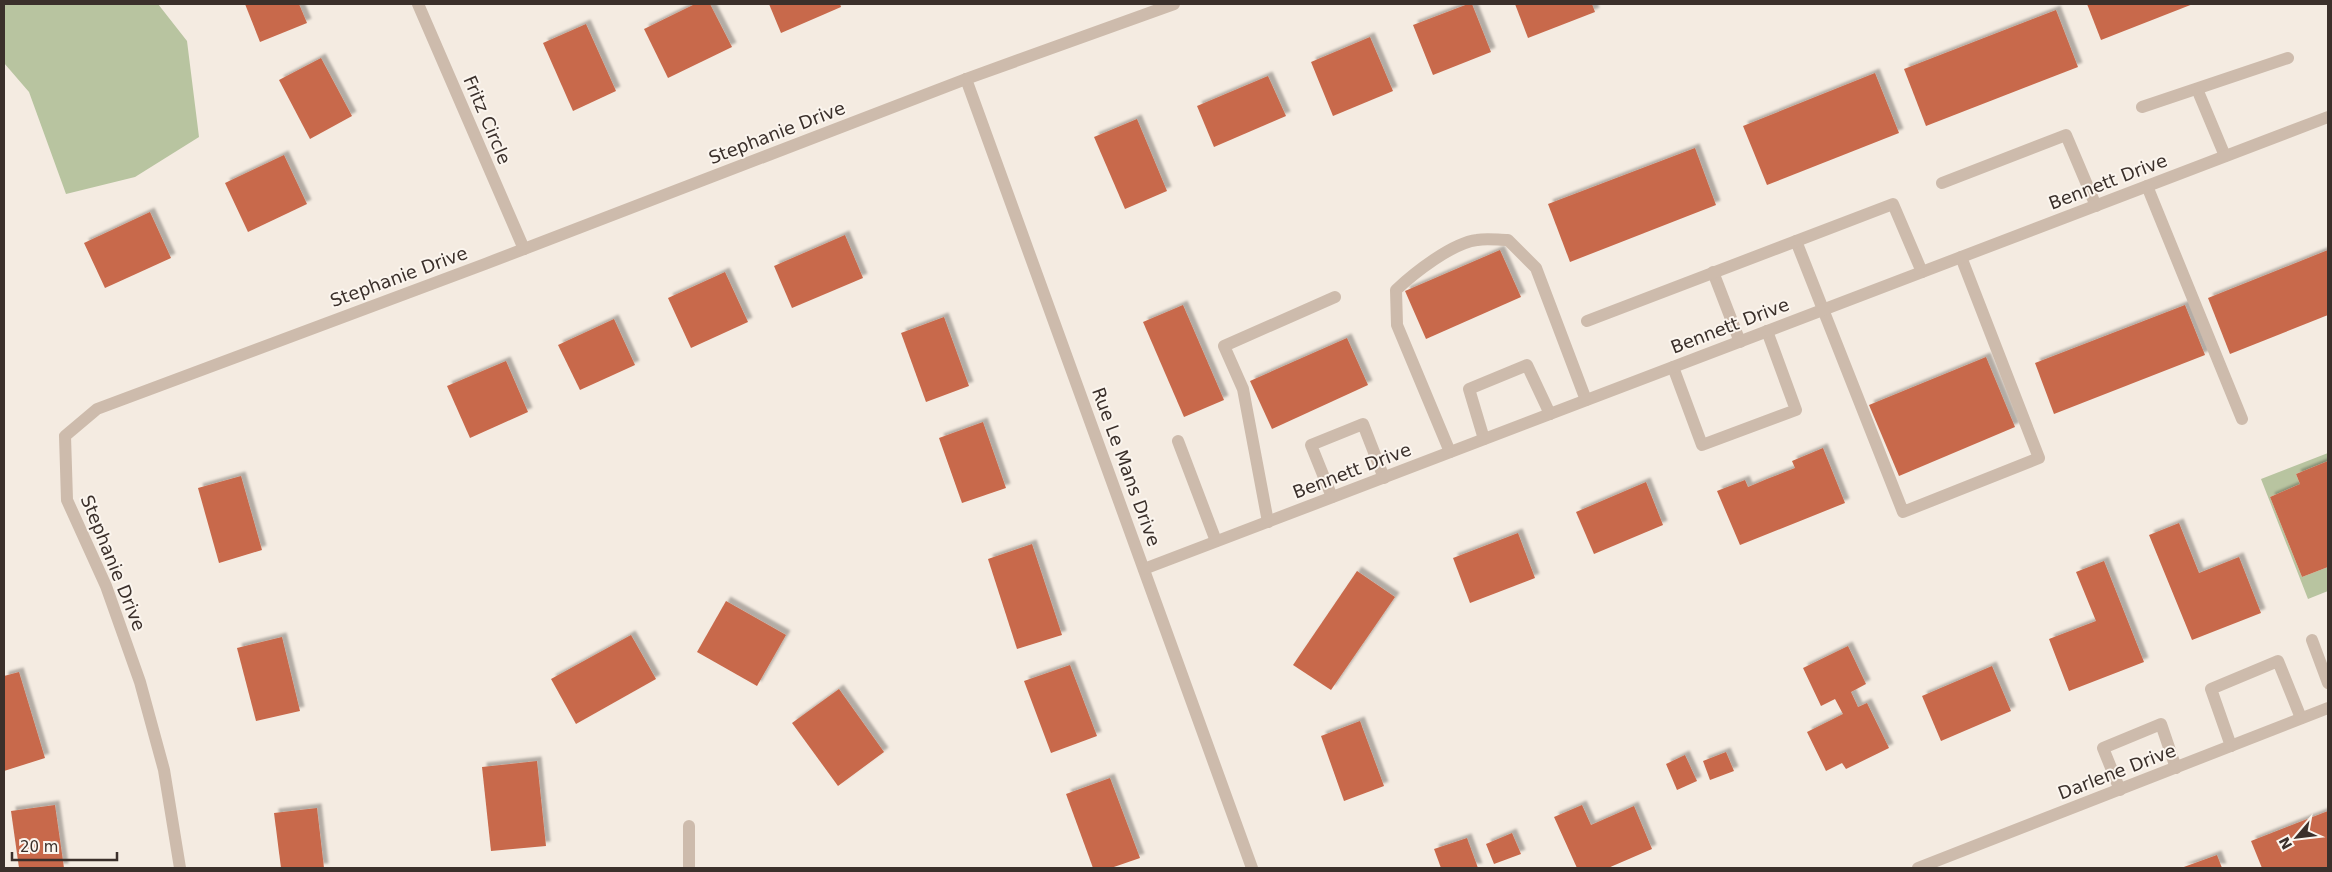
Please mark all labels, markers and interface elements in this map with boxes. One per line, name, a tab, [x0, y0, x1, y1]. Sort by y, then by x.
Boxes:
street label: Fritz Circle	[459, 72, 516, 167]
street label: Stephanie Drive	[706, 97, 848, 168]
street label: Bennett Drive	[2046, 149, 2170, 214]
street label: Stephanie Drive	[327, 242, 470, 311]
street label: Bennett Drive	[1668, 293, 1792, 358]
street label: Rue Le Mans Drive	[1088, 385, 1165, 549]
street label: Bennett Drive	[1290, 438, 1414, 503]
street label: Stephanie Drive	[77, 492, 150, 634]
street label: Darlene Drive	[2055, 739, 2179, 804]
north arrow	[2272, 812, 2322, 862]
scale bar	[12, 830, 118, 862]
text: N	[2276, 834, 2295, 852]
text: 20 m	[20, 838, 58, 856]

